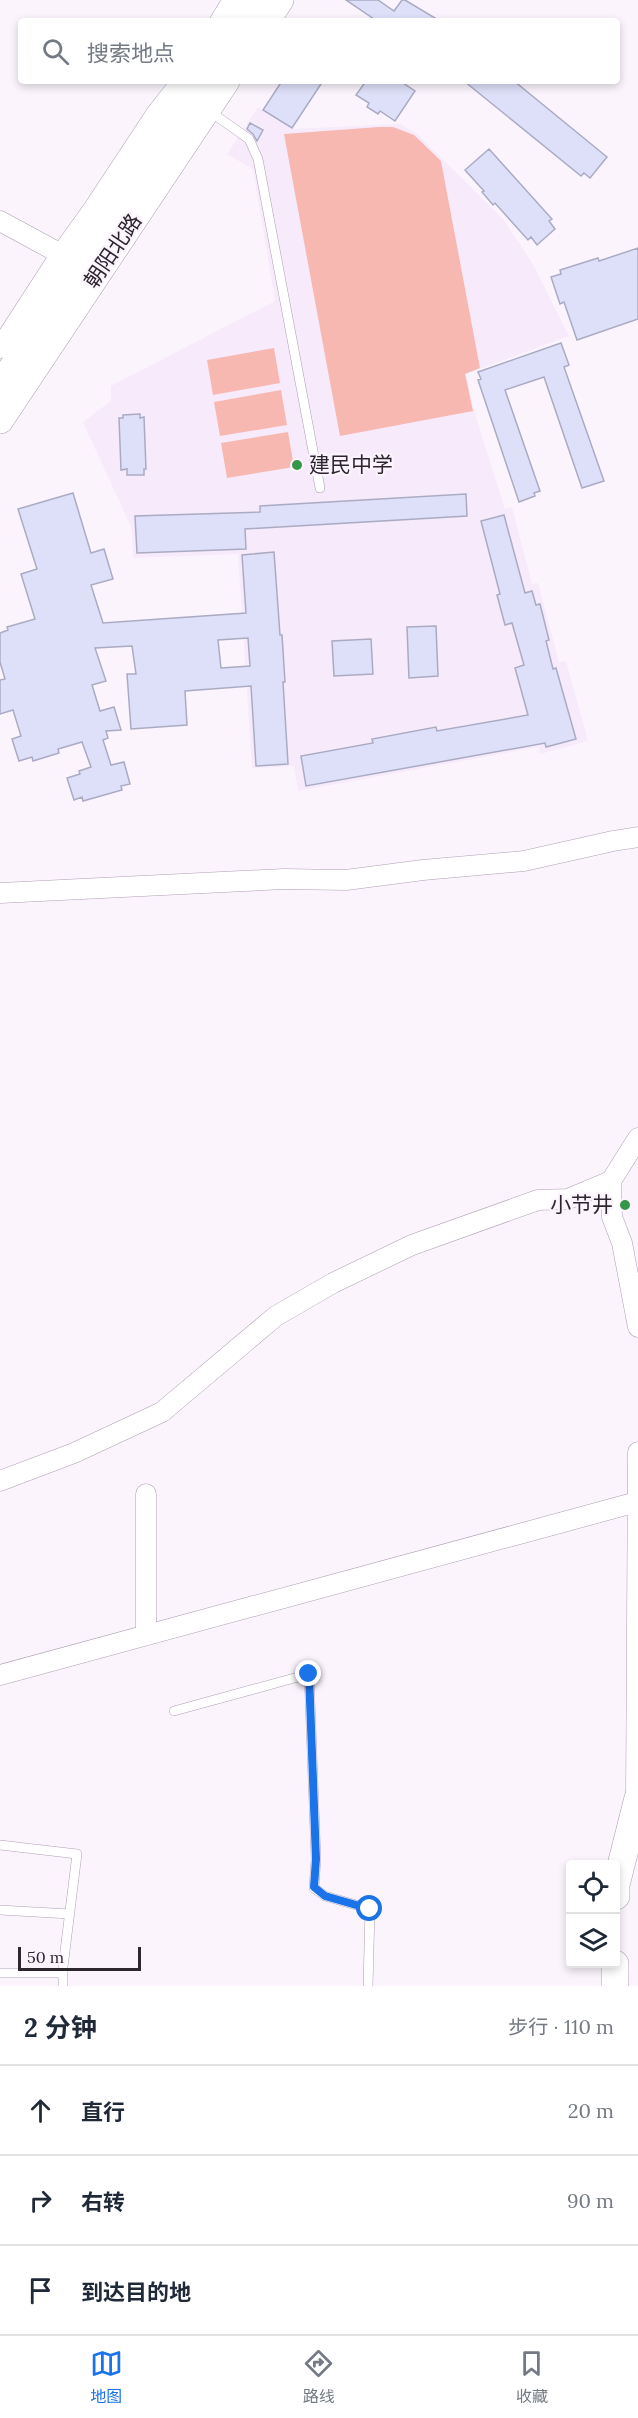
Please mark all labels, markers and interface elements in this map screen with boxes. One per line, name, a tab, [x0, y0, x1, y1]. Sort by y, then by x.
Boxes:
search box	[18, 18, 620, 84]
icon: search	[39, 35, 72, 68]
text: 搜索地点	[87, 39, 175, 67]
street label: 朝阳北路	[78, 208, 147, 293]
place label: 建民中学	[309, 451, 393, 478]
marker: 建民中学	[290, 458, 304, 472]
place label: 小节井	[550, 1191, 613, 1218]
marker: 小节井	[618, 1198, 632, 1212]
route end	[295, 1660, 321, 1686]
map controls	[566, 1860, 620, 1968]
button: locate	[566, 1860, 620, 1914]
route start	[356, 1895, 382, 1921]
button: layers	[566, 1914, 620, 1968]
scale bar	[18, 1944, 141, 1972]
text: 50 m	[27, 1947, 64, 1967]
text: 2 分钟	[24, 2011, 97, 2044]
text: 步行 · 110 m	[508, 2014, 614, 2039]
icon: ahead	[24, 2094, 57, 2127]
text: 直行	[81, 2098, 125, 2126]
text: 20 m	[568, 2098, 614, 2123]
icon: right	[24, 2184, 57, 2217]
text: 右转	[81, 2188, 125, 2216]
text: 90 m	[567, 2188, 614, 2213]
icon: arrive	[24, 2274, 57, 2307]
text: 到达目的地	[81, 2278, 191, 2306]
tab: 地图	[90, 2347, 123, 2407]
tab: 路线	[302, 2347, 335, 2407]
tab: 收藏	[515, 2347, 548, 2407]

